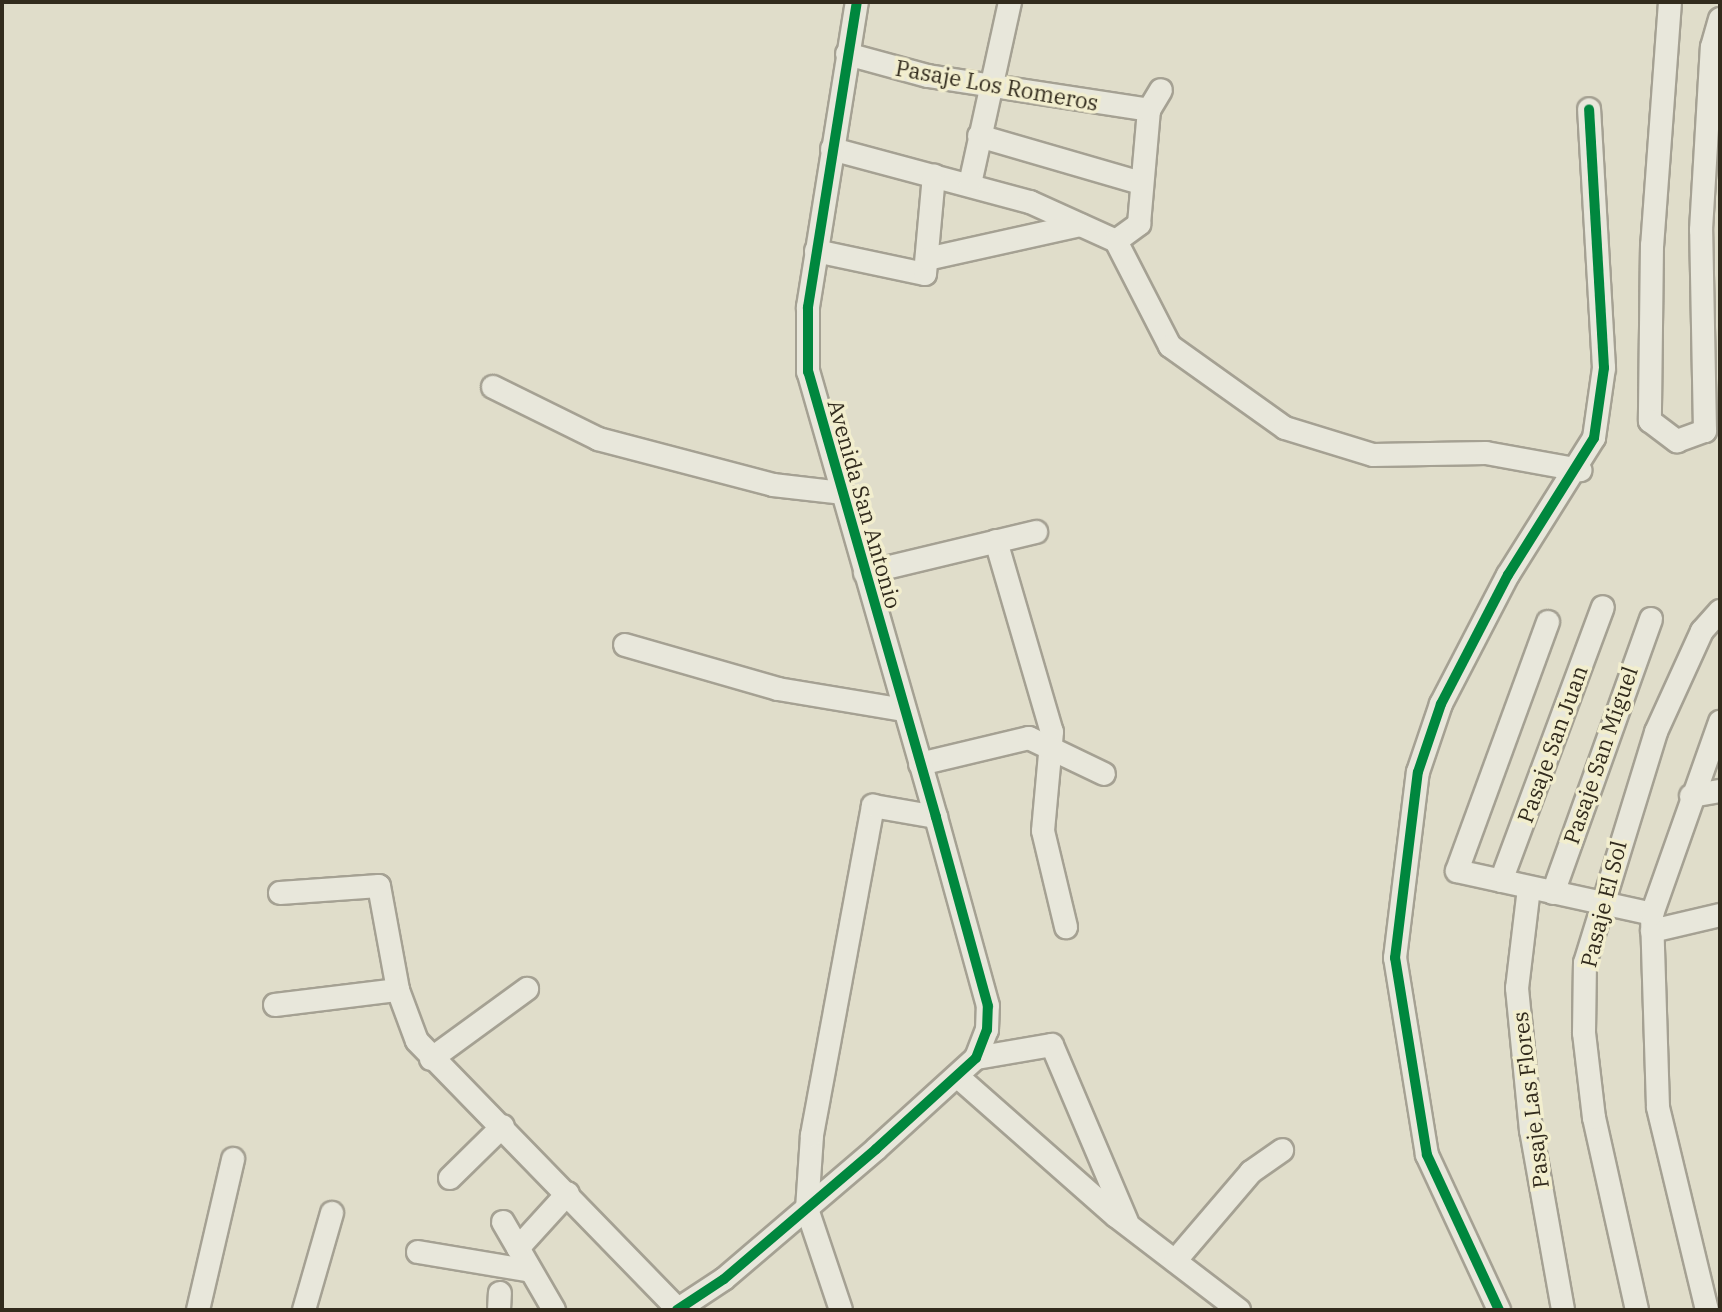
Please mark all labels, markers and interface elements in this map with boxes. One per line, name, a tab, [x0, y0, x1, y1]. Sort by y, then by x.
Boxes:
street label: Pasaje Los Romeros	[893, 54, 1101, 116]
street label: Avenida San Antonio	[823, 396, 907, 612]
street label: Pasaje San Juan	[1511, 662, 1593, 826]
street label: Pasaje San Miguel	[1557, 663, 1643, 847]
street label: Pasaje El Sol	[1575, 838, 1631, 970]
street label: Pasaje Las Flores	[1506, 1010, 1554, 1190]

